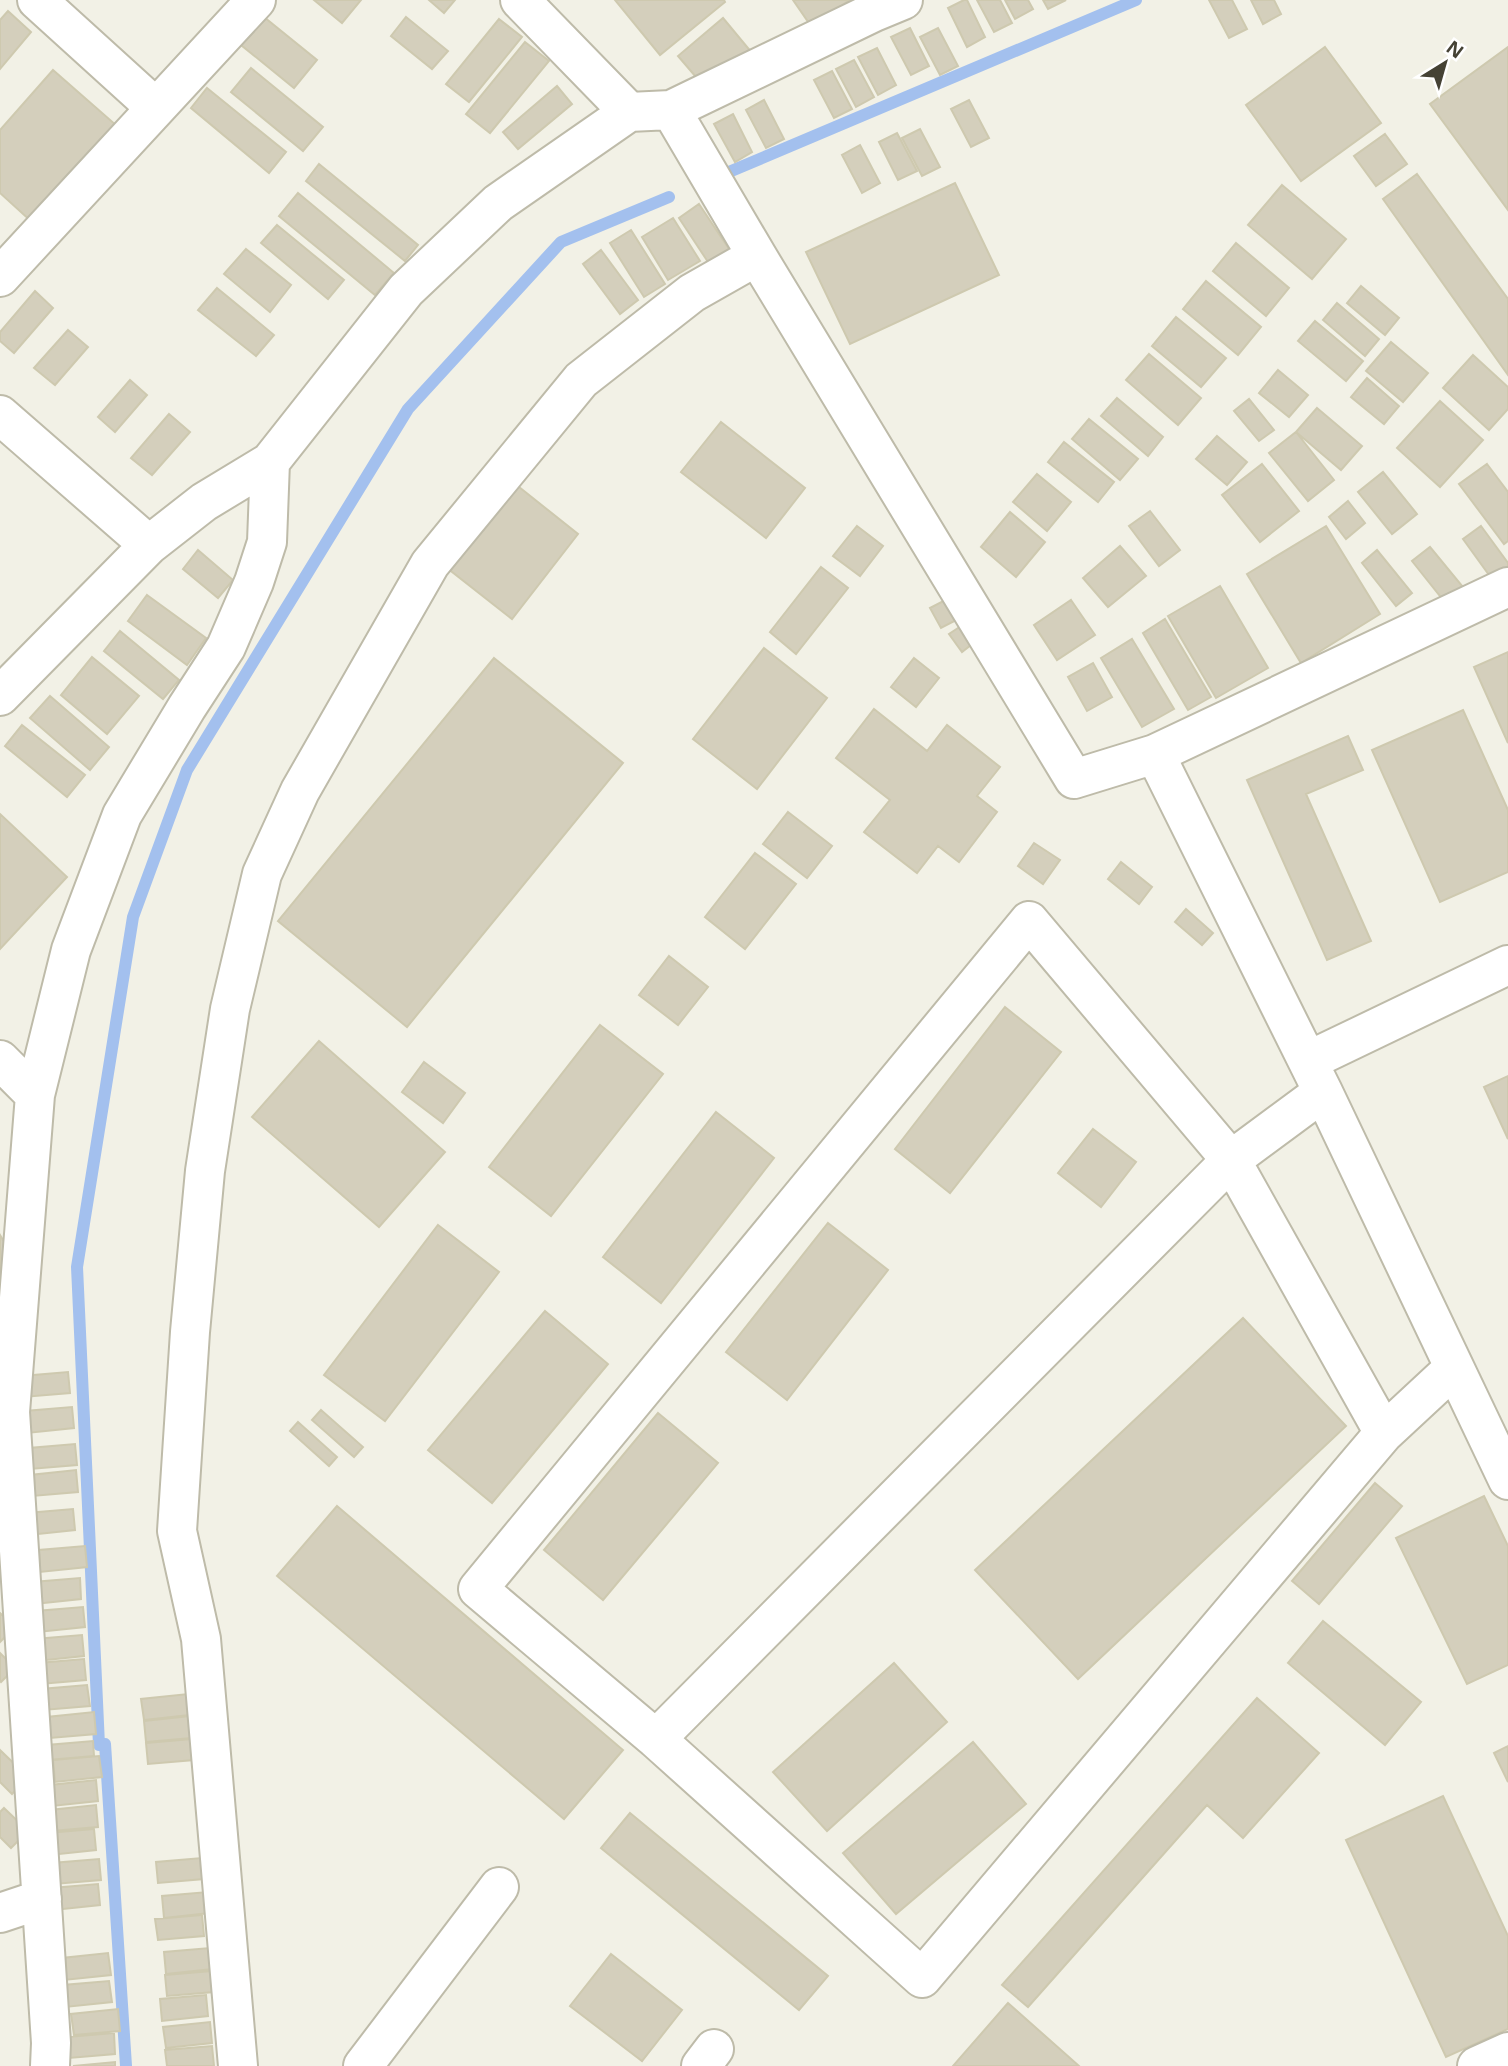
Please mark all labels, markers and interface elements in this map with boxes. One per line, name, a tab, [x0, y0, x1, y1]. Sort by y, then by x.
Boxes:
north arrow	[1410, 28, 1480, 98]
text: N	[1441, 34, 1469, 64]

